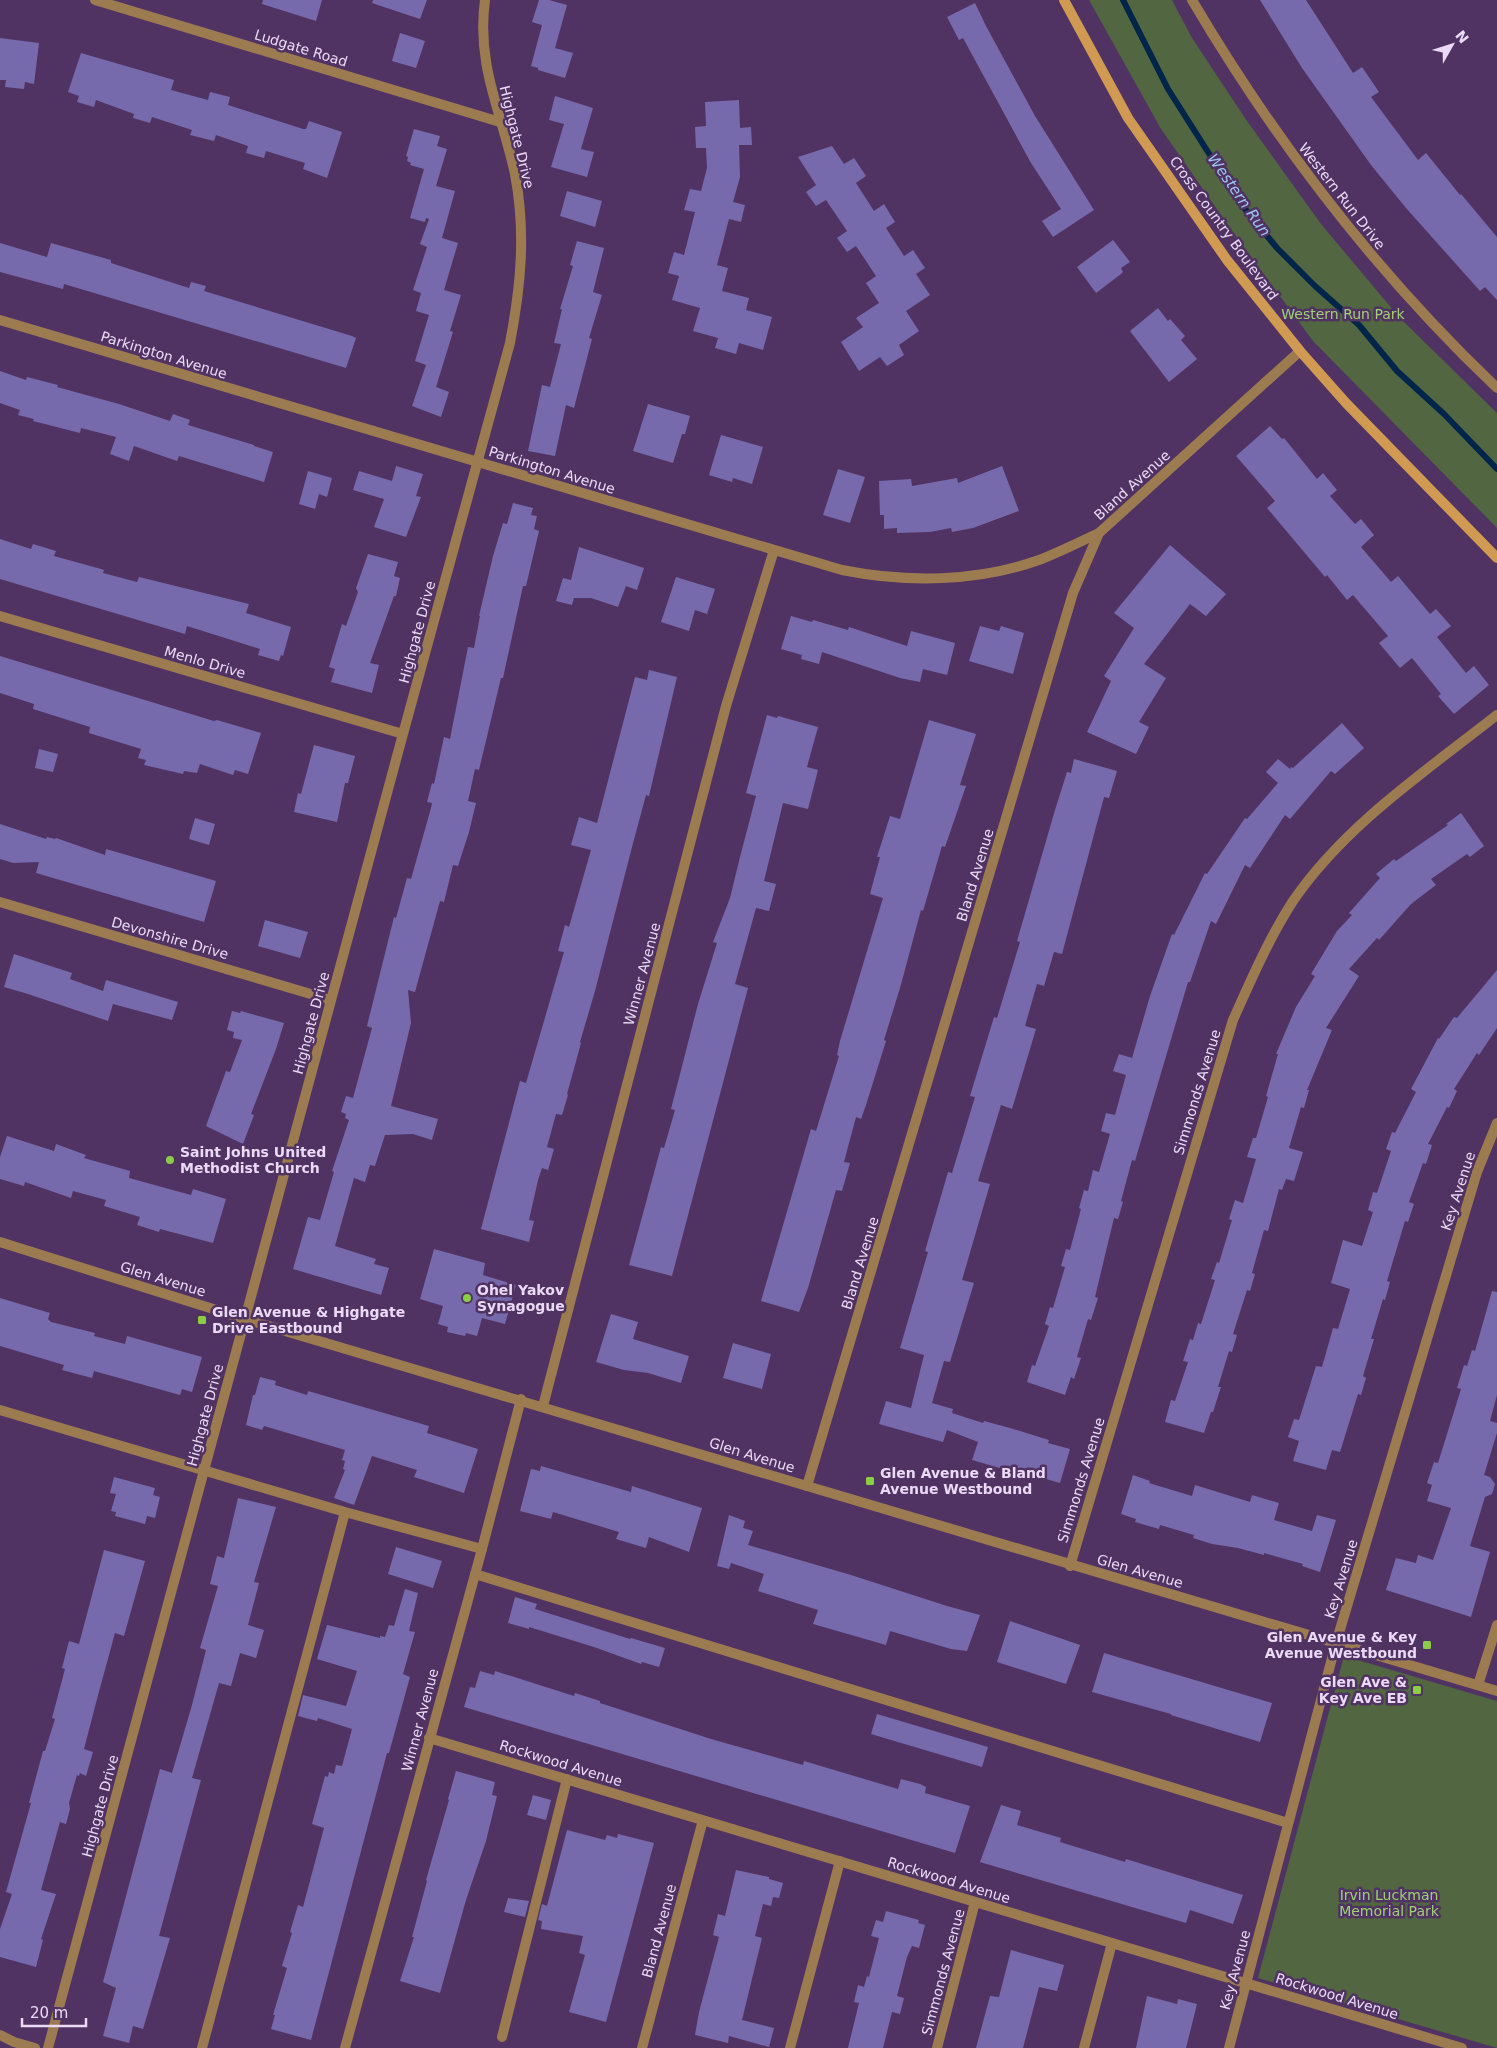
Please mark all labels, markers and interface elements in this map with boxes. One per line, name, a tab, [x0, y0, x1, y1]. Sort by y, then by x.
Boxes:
north arrow	[1427, 20, 1477, 70]
street label: Ludgate Road	[253, 26, 349, 70]
text: N	[1452, 27, 1472, 46]
street label: Highgate Drive	[496, 84, 538, 190]
street label: Western Run Drive	[1296, 140, 1388, 252]
water label: Western Run	[1204, 150, 1274, 240]
street label: Cross Country Boulevard	[1166, 153, 1282, 303]
park label: Western Run Park	[1281, 306, 1406, 322]
street label: Parkington Avenue	[99, 328, 229, 382]
street label: Parkington Avenue	[487, 443, 617, 497]
street label: Bland Avenue	[1091, 447, 1173, 523]
street label: Highgate Drive	[396, 579, 438, 685]
street label: Menlo Drive	[163, 643, 247, 681]
street label: Bland Avenue	[953, 827, 997, 923]
street label: Devonshire Drive	[110, 914, 230, 962]
street label: Winner Avenue	[621, 921, 663, 1027]
street label: Highgate Drive	[290, 970, 332, 1076]
street label: Simmonds Avenue	[1170, 1027, 1224, 1157]
place label: Saint Johns United Methodist Church	[180, 1144, 326, 1176]
street label: Key Avenue	[1438, 1150, 1478, 1232]
marker: Saint Johns United Methodist Church	[164, 1154, 176, 1166]
street label: Bland Avenue	[838, 1215, 882, 1311]
street label: Glen Avenue	[118, 1258, 208, 1300]
place label: Ohel Yakov Synagogue	[477, 1282, 565, 1314]
marker: Ohel Yakov Synagogue	[461, 1292, 473, 1304]
place label: Glen Avenue & Highgate Drive Eastbound	[212, 1304, 405, 1336]
marker: Glen Avenue & Highgate Drive Eastbound	[196, 1314, 208, 1326]
street label: Highgate Drive	[184, 1362, 226, 1468]
street label: Simmonds Avenue	[1054, 1415, 1108, 1545]
street label: Glen Avenue	[707, 1434, 797, 1476]
place label: Glen Avenue & Bland Avenue Westbound	[880, 1465, 1046, 1497]
marker: Glen Avenue & Bland Avenue Westbound	[864, 1475, 876, 1487]
street label: Key Avenue	[1321, 1538, 1361, 1620]
street label: Glen Avenue	[1095, 1551, 1185, 1591]
place label: Glen Avenue & Key Avenue Westbound	[1265, 1629, 1417, 1661]
marker: Glen Avenue & Key Avenue Westbound	[1421, 1639, 1433, 1651]
street label: Winner Avenue	[399, 1667, 441, 1773]
place label: Glen Ave & Key Ave EB	[1319, 1674, 1407, 1706]
marker: Glen Ave & Key Ave EB	[1411, 1684, 1423, 1696]
street label: Rockwood Avenue	[498, 1737, 624, 1789]
street label: Highgate Drive	[79, 1753, 121, 1859]
street label: Rockwood Avenue	[886, 1854, 1012, 1906]
street label: Bland Avenue	[639, 1882, 679, 1980]
park label: Irvin Luckman Memorial Park	[1339, 1887, 1440, 1919]
street label: Simmonds Avenue	[918, 1907, 968, 2037]
street label: Key Avenue	[1217, 1928, 1253, 2012]
street label: Rockwood Avenue	[1274, 1970, 1400, 2022]
scale bar	[22, 1996, 86, 2028]
text: 20 m	[30, 2004, 68, 2022]

